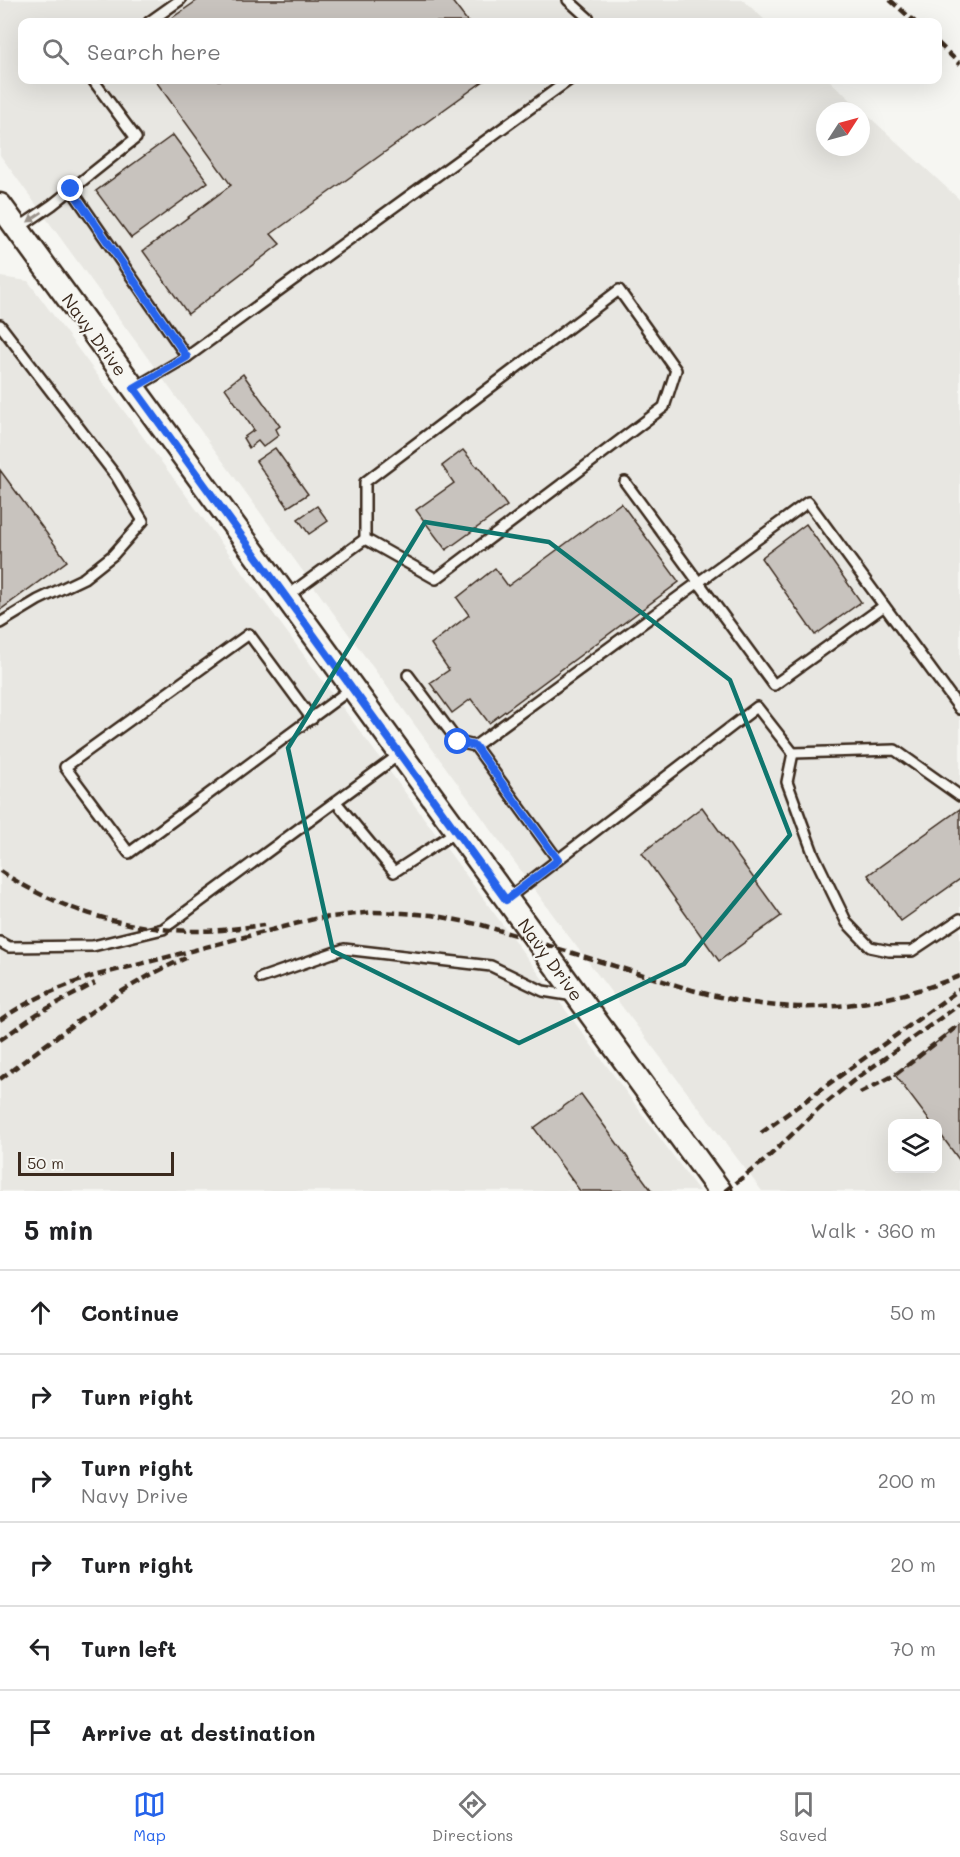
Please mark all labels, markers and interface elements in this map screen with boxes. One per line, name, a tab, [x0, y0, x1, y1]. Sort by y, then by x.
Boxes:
search box	[18, 18, 942, 84]
icon: search	[39, 35, 72, 68]
text: Search here	[87, 37, 221, 66]
north arrow	[816, 102, 870, 156]
route end	[57, 175, 83, 201]
one-way arrow	[27, 211, 43, 223]
street label: Navy Drive	[57, 288, 133, 381]
route start	[444, 728, 470, 754]
street label: Navy Drive	[513, 913, 589, 1006]
map controls	[888, 1119, 942, 1173]
button: layers	[888, 1119, 942, 1173]
scale bar	[18, 1149, 174, 1176]
text: 50 m	[27, 1152, 64, 1173]
text: 5 min	[24, 1213, 93, 1247]
text: Walk · 360 m	[810, 1217, 936, 1243]
icon: ahead	[24, 1296, 57, 1329]
text: Continue	[81, 1298, 179, 1327]
text: 50 m	[890, 1299, 936, 1325]
icon: right	[24, 1380, 57, 1413]
text: Turn right	[81, 1382, 193, 1411]
text: 20 m	[890, 1383, 936, 1409]
text: Turn right	[81, 1453, 193, 1482]
icon: right	[24, 1464, 57, 1497]
text: 200 m	[878, 1467, 936, 1493]
text: Navy Drive	[81, 1482, 189, 1508]
icon: right	[24, 1548, 57, 1581]
text: Turn right	[81, 1550, 193, 1579]
text: 20 m	[890, 1551, 936, 1577]
icon: left	[24, 1632, 57, 1665]
text: Turn left	[81, 1634, 177, 1663]
text: 70 m	[890, 1635, 936, 1661]
icon: arrive	[24, 1716, 57, 1749]
text: Arrive at destination	[81, 1718, 316, 1747]
tab: Map	[133, 1788, 166, 1845]
tab: Directions	[432, 1788, 513, 1845]
tab: Saved	[779, 1788, 827, 1845]

